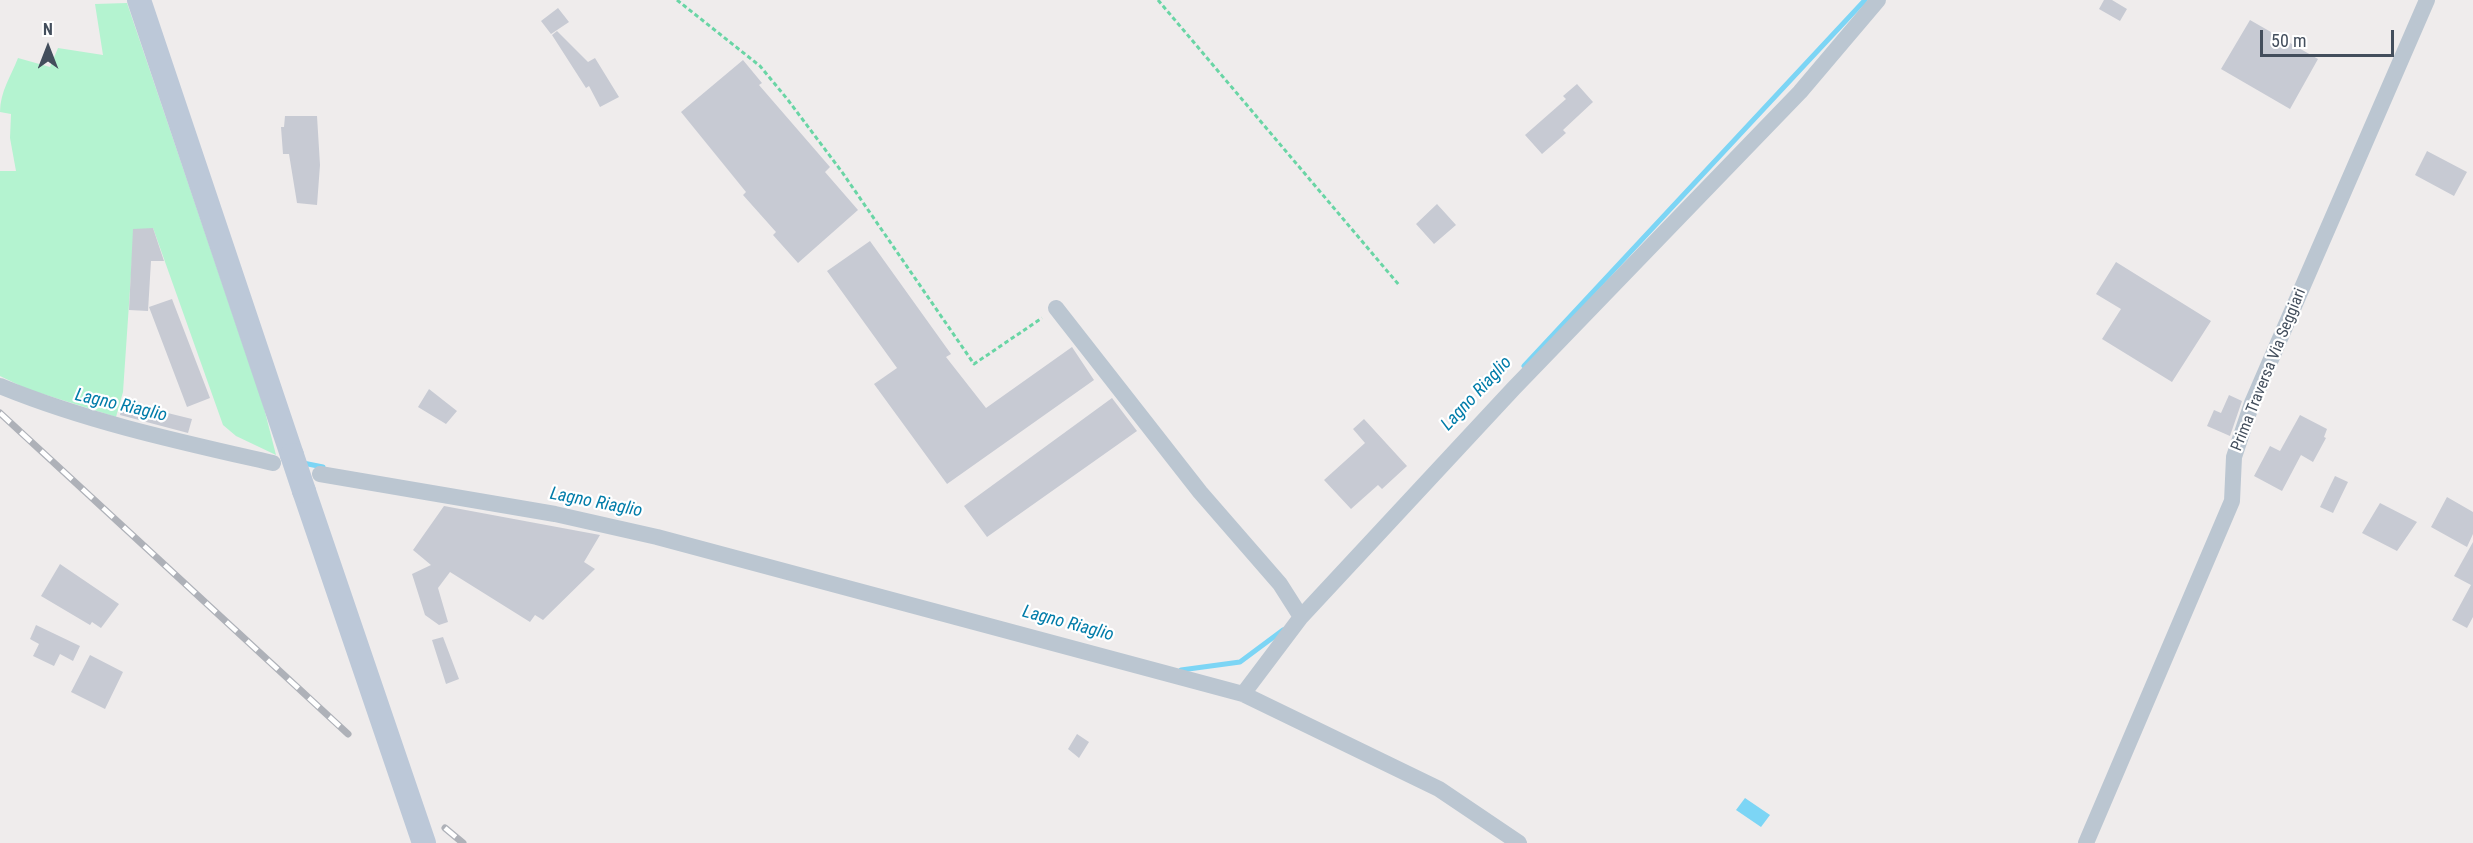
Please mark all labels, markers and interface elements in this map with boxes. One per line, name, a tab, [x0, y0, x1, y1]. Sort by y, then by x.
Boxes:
north arrow	[18, 18, 78, 78]
scale bar	[2263, 18, 2396, 56]
text: N	[43, 20, 53, 39]
text: 50 m	[2271, 30, 2306, 51]
street label: Prima Traversa Via Seggiari	[2228, 286, 2310, 454]
water label: Lagno Riaglio	[1437, 352, 1517, 436]
water label: Lagno Riaglio	[73, 385, 169, 427]
water label: Lagno Riaglio	[548, 483, 644, 523]
water label: Lagno Riaglio	[1020, 601, 1116, 647]

